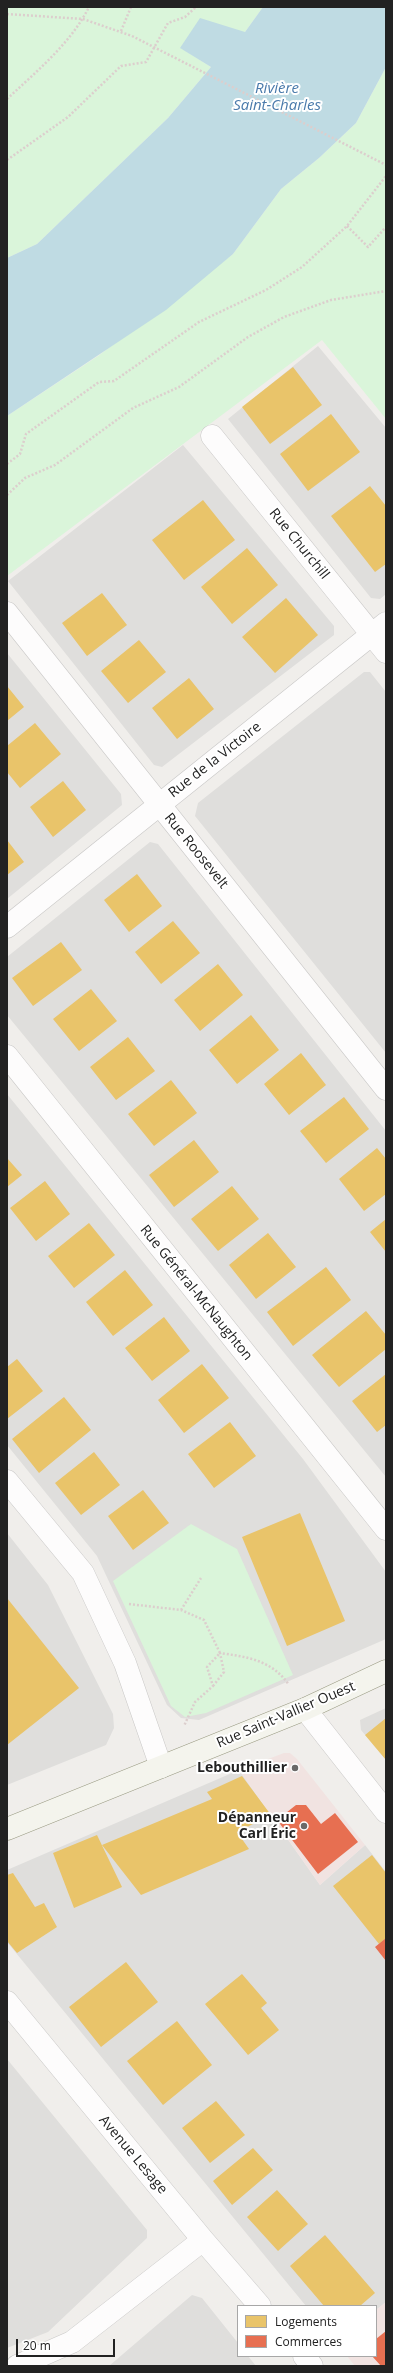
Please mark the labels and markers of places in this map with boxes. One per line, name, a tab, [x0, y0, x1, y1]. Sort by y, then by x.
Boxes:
place label: Lebouthillier	[197, 1760, 287, 1776]
marker: Lebouthillier	[290, 1763, 300, 1773]
place label: Dépanneur Carl Éric	[218, 1810, 296, 1842]
marker: Dépanneur Carl Éric	[299, 1821, 309, 1831]

